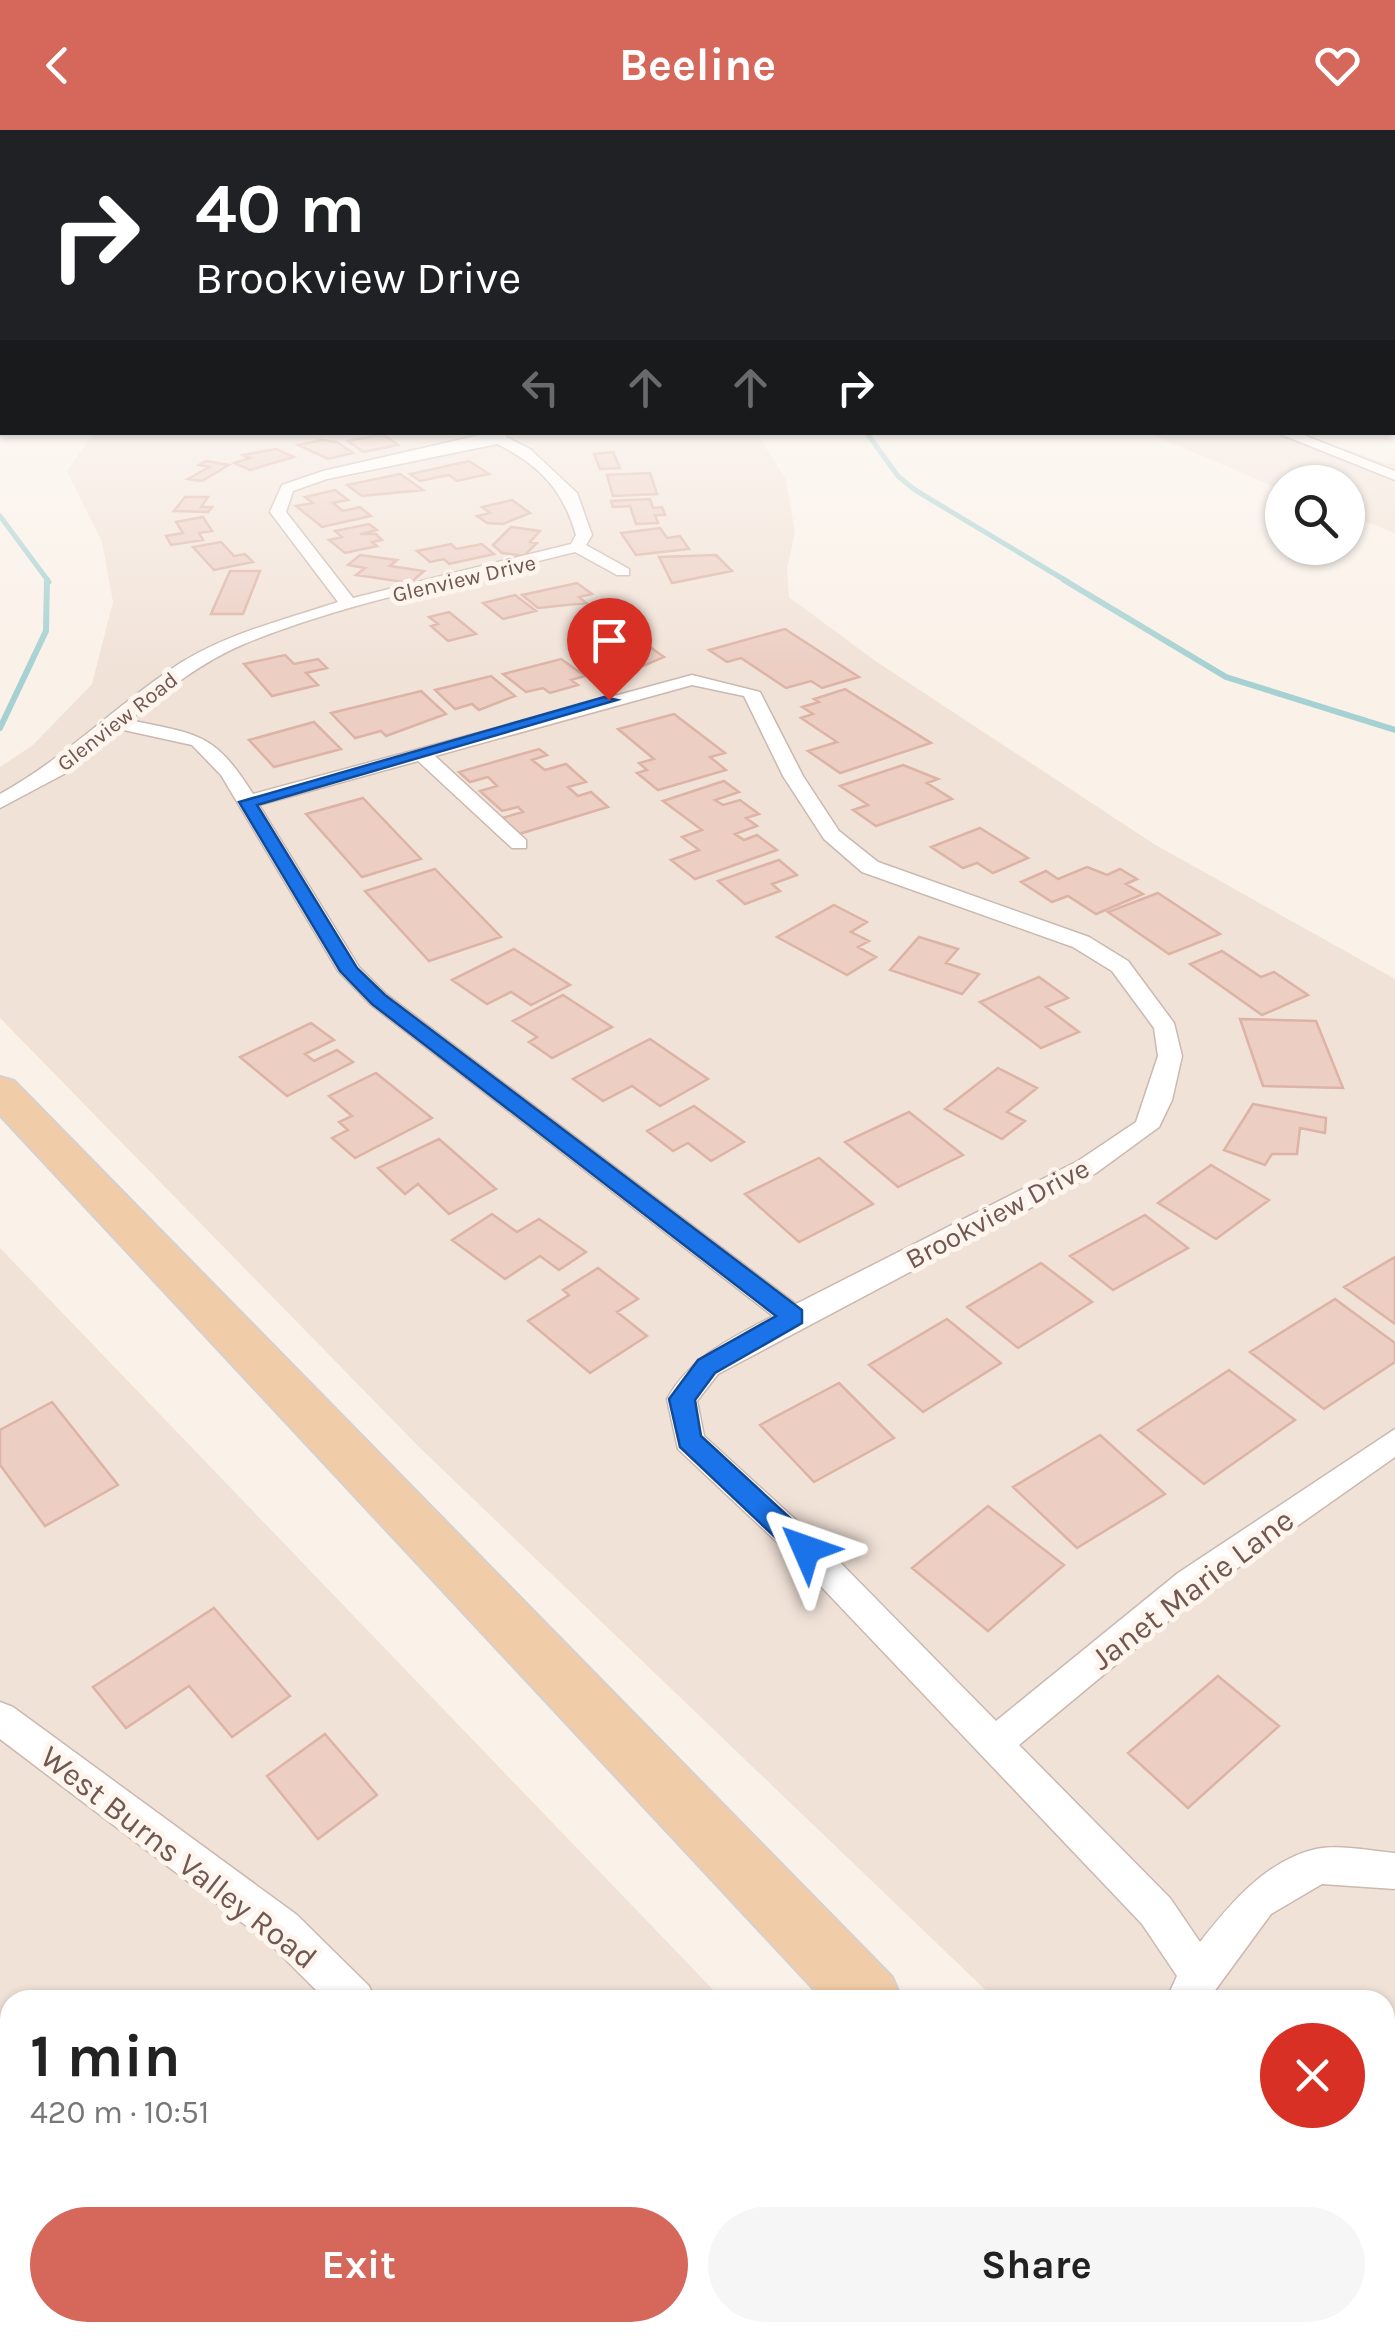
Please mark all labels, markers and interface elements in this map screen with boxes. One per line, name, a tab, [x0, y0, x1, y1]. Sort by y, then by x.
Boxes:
icon: back	[30, 38, 85, 93]
icon: heart	[1310, 38, 1365, 93]
text: Beeline	[619, 39, 776, 91]
text: 40 m	[195, 168, 365, 250]
icon: right	[30, 170, 160, 300]
text: Brookview Drive	[195, 252, 521, 304]
icon: left	[513, 360, 568, 415]
icon: ahead	[618, 360, 673, 415]
icon: ahead	[723, 360, 778, 415]
icon: right	[828, 360, 883, 415]
map controls	[1265, 465, 1365, 565]
button: search	[1265, 465, 1365, 565]
street label: Glenview Drive	[390, 550, 538, 608]
pin	[567, 598, 652, 701]
icon: arrive	[582, 613, 637, 668]
street label: Glenview Road	[52, 667, 183, 777]
street label: Brookview Drive	[900, 1151, 1095, 1276]
position arrow	[754, 1497, 858, 1601]
street label: Janet Marie Lane	[1084, 1501, 1301, 1678]
street label: West Burns Valley Road	[33, 1738, 324, 1977]
text: 1 min	[30, 2021, 181, 2091]
button: close	[1260, 2023, 1365, 2128]
text: 420 m · 10:51	[30, 2094, 209, 2131]
button: Exit	[30, 2207, 688, 2322]
button: Share	[708, 2207, 1365, 2322]

